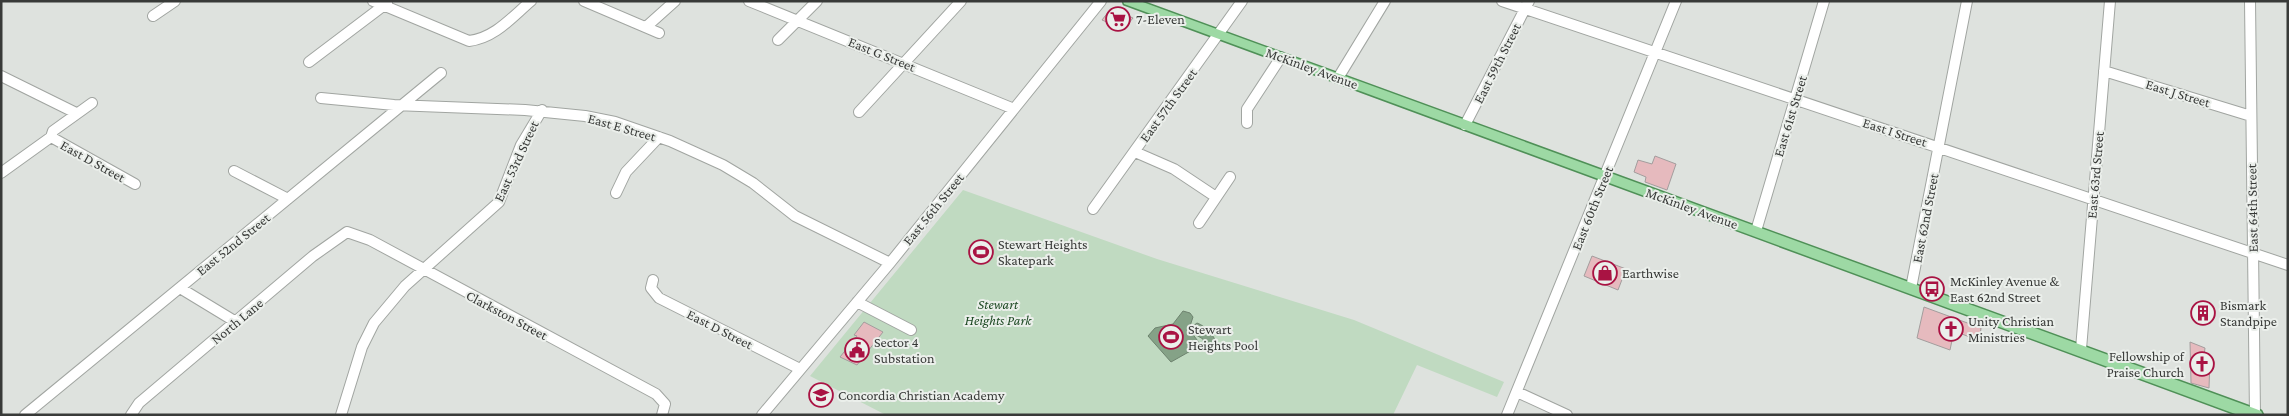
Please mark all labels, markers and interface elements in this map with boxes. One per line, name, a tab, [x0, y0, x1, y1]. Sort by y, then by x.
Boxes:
supermarket icon: 7-Eleven	[1105, 6, 1131, 32]
place label: 7-Eleven	[1136, 11, 1185, 27]
street label: East 59th Street	[1470, 20, 1524, 106]
street label: East G Street	[846, 33, 918, 75]
street label: McKinley Avenue	[1264, 44, 1360, 92]
street label: East 57th Street	[1136, 65, 1200, 145]
street label: East 61st Street	[1770, 73, 1810, 159]
street label: East J Street	[2144, 76, 2212, 110]
street label: East E Street	[586, 110, 658, 144]
street label: East I Street	[1861, 114, 1929, 150]
street label: East 53rd Street	[490, 118, 542, 204]
street label: East 63rd Street	[2083, 130, 2107, 219]
street label: East D Street	[58, 137, 128, 186]
street label: East 60th Street	[1568, 163, 1616, 252]
street label: East 64th Street	[2243, 163, 2261, 252]
street label: East 56th Street	[899, 169, 967, 248]
street label: East 62nd Street	[1908, 172, 1942, 264]
street label: McKinley Avenue	[1644, 184, 1740, 232]
street label: East 52nd Street	[193, 209, 273, 279]
place label: Stewart Heights Skatepark	[998, 236, 1087, 268]
sports icon: Stewart Heights Skatepark	[968, 239, 994, 265]
shop icon: Earthwise	[1592, 260, 1618, 286]
place label: Earthwise	[1622, 265, 1679, 281]
place label: McKinley Avenue & East 62nd Street	[1950, 273, 2059, 305]
bus stop icon: McKinley Avenue & East 62nd Street	[1919, 276, 1945, 302]
street label: Clarkston Street	[464, 287, 551, 343]
street label: North Lane	[208, 295, 266, 347]
park label: Stewart Heights Park	[965, 296, 1032, 328]
place label: Bismark Standpipe	[2220, 297, 2277, 329]
building icon: Bismark Standpipe	[2190, 300, 2216, 326]
street label: East D Street	[684, 306, 756, 353]
place label: Unity Christian Ministries	[1968, 313, 2055, 345]
church icon: Unity Christian Ministries	[1938, 316, 1964, 342]
place label: Stewart Heights Pool	[1188, 321, 1259, 353]
sports icon: Stewart Heights Pool	[1158, 324, 1184, 350]
place label: Sector 4 Substation	[874, 334, 935, 366]
public building icon: Sector 4 Substation	[844, 337, 870, 363]
place label: Fellowship of Praise Church	[2107, 348, 2185, 380]
church icon: Fellowship of Praise Church	[2189, 351, 2215, 377]
school or university icon: Concordia Christian Academy	[808, 382, 834, 408]
place label: Concordia Christian Academy	[838, 387, 1005, 403]

